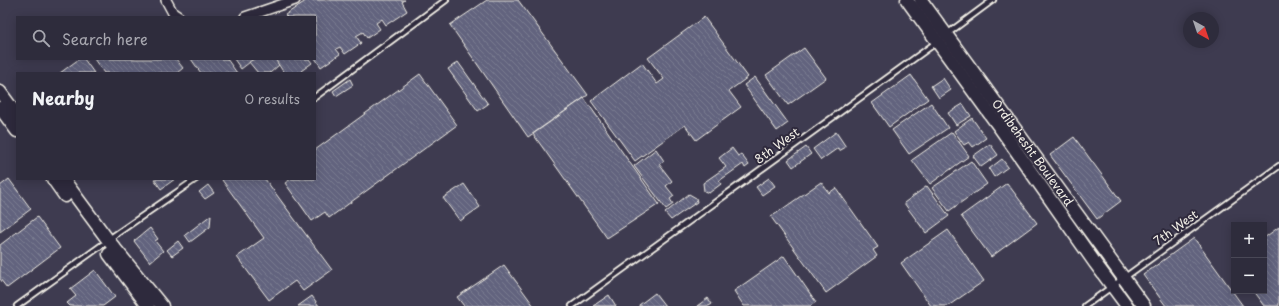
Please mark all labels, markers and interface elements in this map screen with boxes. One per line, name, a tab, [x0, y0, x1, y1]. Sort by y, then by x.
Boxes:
north arrow	[1183, 12, 1219, 48]
search box	[16, 16, 316, 60]
icon: search	[30, 27, 52, 49]
text: Search here	[62, 27, 148, 50]
text: Nearby	[32, 85, 94, 111]
text: 0 results	[245, 89, 300, 108]
street label: Ordibehesht Boulevard	[988, 95, 1079, 210]
street label: 8th West	[750, 123, 803, 168]
street label: 7th West	[1150, 205, 1201, 249]
map controls	[1231, 222, 1267, 294]
button: +	[1231, 222, 1267, 258]
button: −	[1231, 258, 1267, 294]

